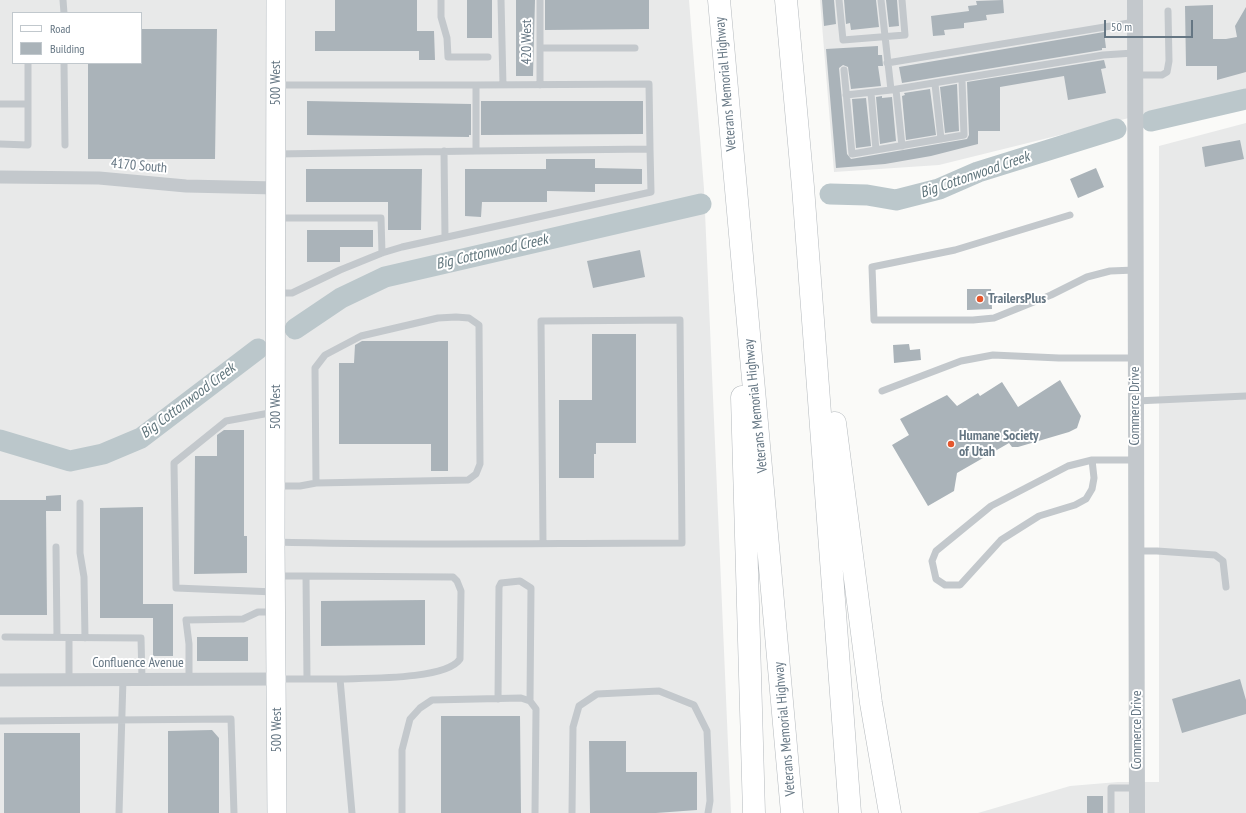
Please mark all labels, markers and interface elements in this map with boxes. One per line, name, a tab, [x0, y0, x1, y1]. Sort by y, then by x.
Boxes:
legend	[12, 12, 142, 64]
scale bar	[1106, 12, 1195, 38]
street label: Veterans Memorial Highway	[712, 16, 740, 152]
street label: 420 West	[519, 19, 535, 65]
text: 50 m	[1111, 19, 1132, 34]
text: Road	[50, 21, 70, 36]
text: Building	[50, 41, 85, 56]
street label: 500 West	[268, 60, 284, 106]
water label: Big Cottonwood Creek	[918, 148, 1032, 202]
street label: 4170 South	[110, 155, 168, 177]
water label: Big Cottonwood Creek	[434, 230, 550, 274]
place label: TrailersPlus	[988, 291, 1046, 307]
marker: TrailersPlus	[975, 294, 985, 304]
street label: Veterans Memorial Highway	[741, 338, 771, 474]
water label: Big Cottonwood Creek	[137, 359, 239, 443]
street label: Commerce Drive	[1127, 367, 1143, 445]
street label: 500 West	[268, 384, 284, 430]
place label: Humane Society of Utah	[959, 428, 1039, 460]
marker: Humane Society of Utah	[946, 439, 956, 449]
street label: Confluence Avenue	[92, 655, 184, 671]
street label: Veterans Memorial Highway	[771, 661, 799, 797]
street label: Commerce Drive	[1129, 691, 1145, 769]
street label: 500 West	[269, 707, 285, 753]

